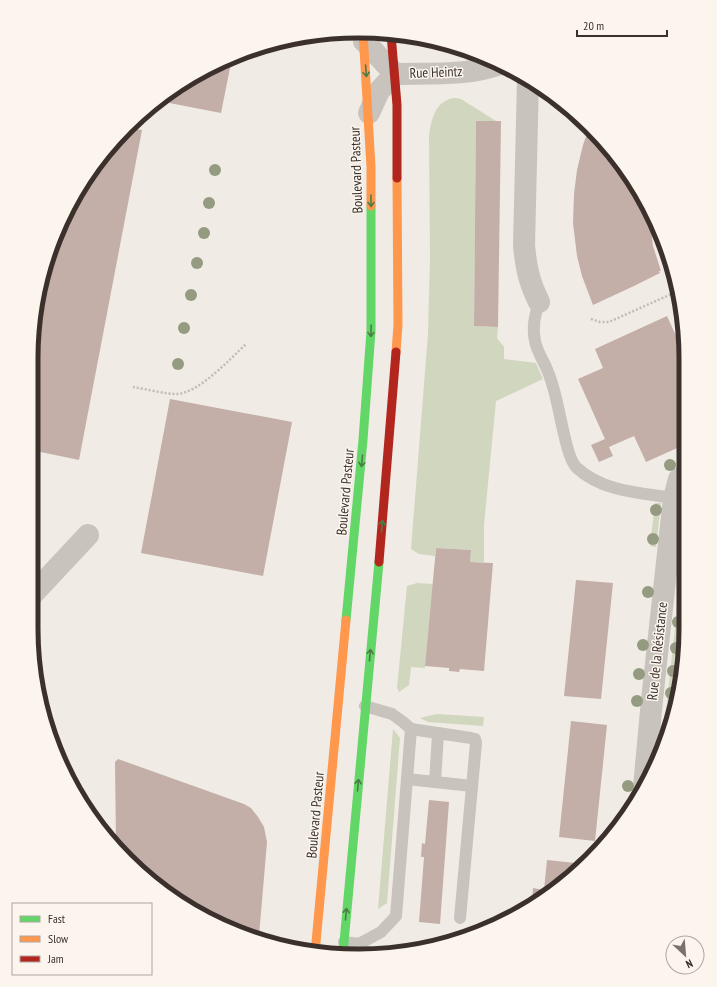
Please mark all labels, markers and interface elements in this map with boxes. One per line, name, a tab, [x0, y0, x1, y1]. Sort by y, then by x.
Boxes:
scale bar	[577, 12, 667, 38]
text: 20 m	[583, 18, 604, 33]
street label: Rue Heintz	[409, 62, 463, 82]
one-way arrow	[362, 64, 369, 77]
street label: Boulevard Pasteur	[345, 126, 367, 214]
one-way arrow	[367, 194, 375, 207]
one-way arrow	[367, 324, 374, 337]
street label: Boulevard Pasteur	[332, 448, 358, 536]
one-way arrow	[358, 454, 365, 467]
one-way arrow	[378, 520, 386, 533]
street label: Rue de la Résistance	[643, 601, 671, 701]
one-way arrow	[366, 649, 374, 662]
street label: Boulevard Pasteur	[302, 771, 328, 859]
one-way arrow	[354, 779, 362, 792]
legend	[12, 903, 152, 975]
one-way arrow	[343, 908, 350, 921]
text: Fast	[48, 911, 66, 926]
text: Slow	[48, 931, 69, 946]
north arrow	[665, 935, 705, 975]
text: Jam	[47, 951, 64, 966]
text: N	[684, 956, 695, 972]

